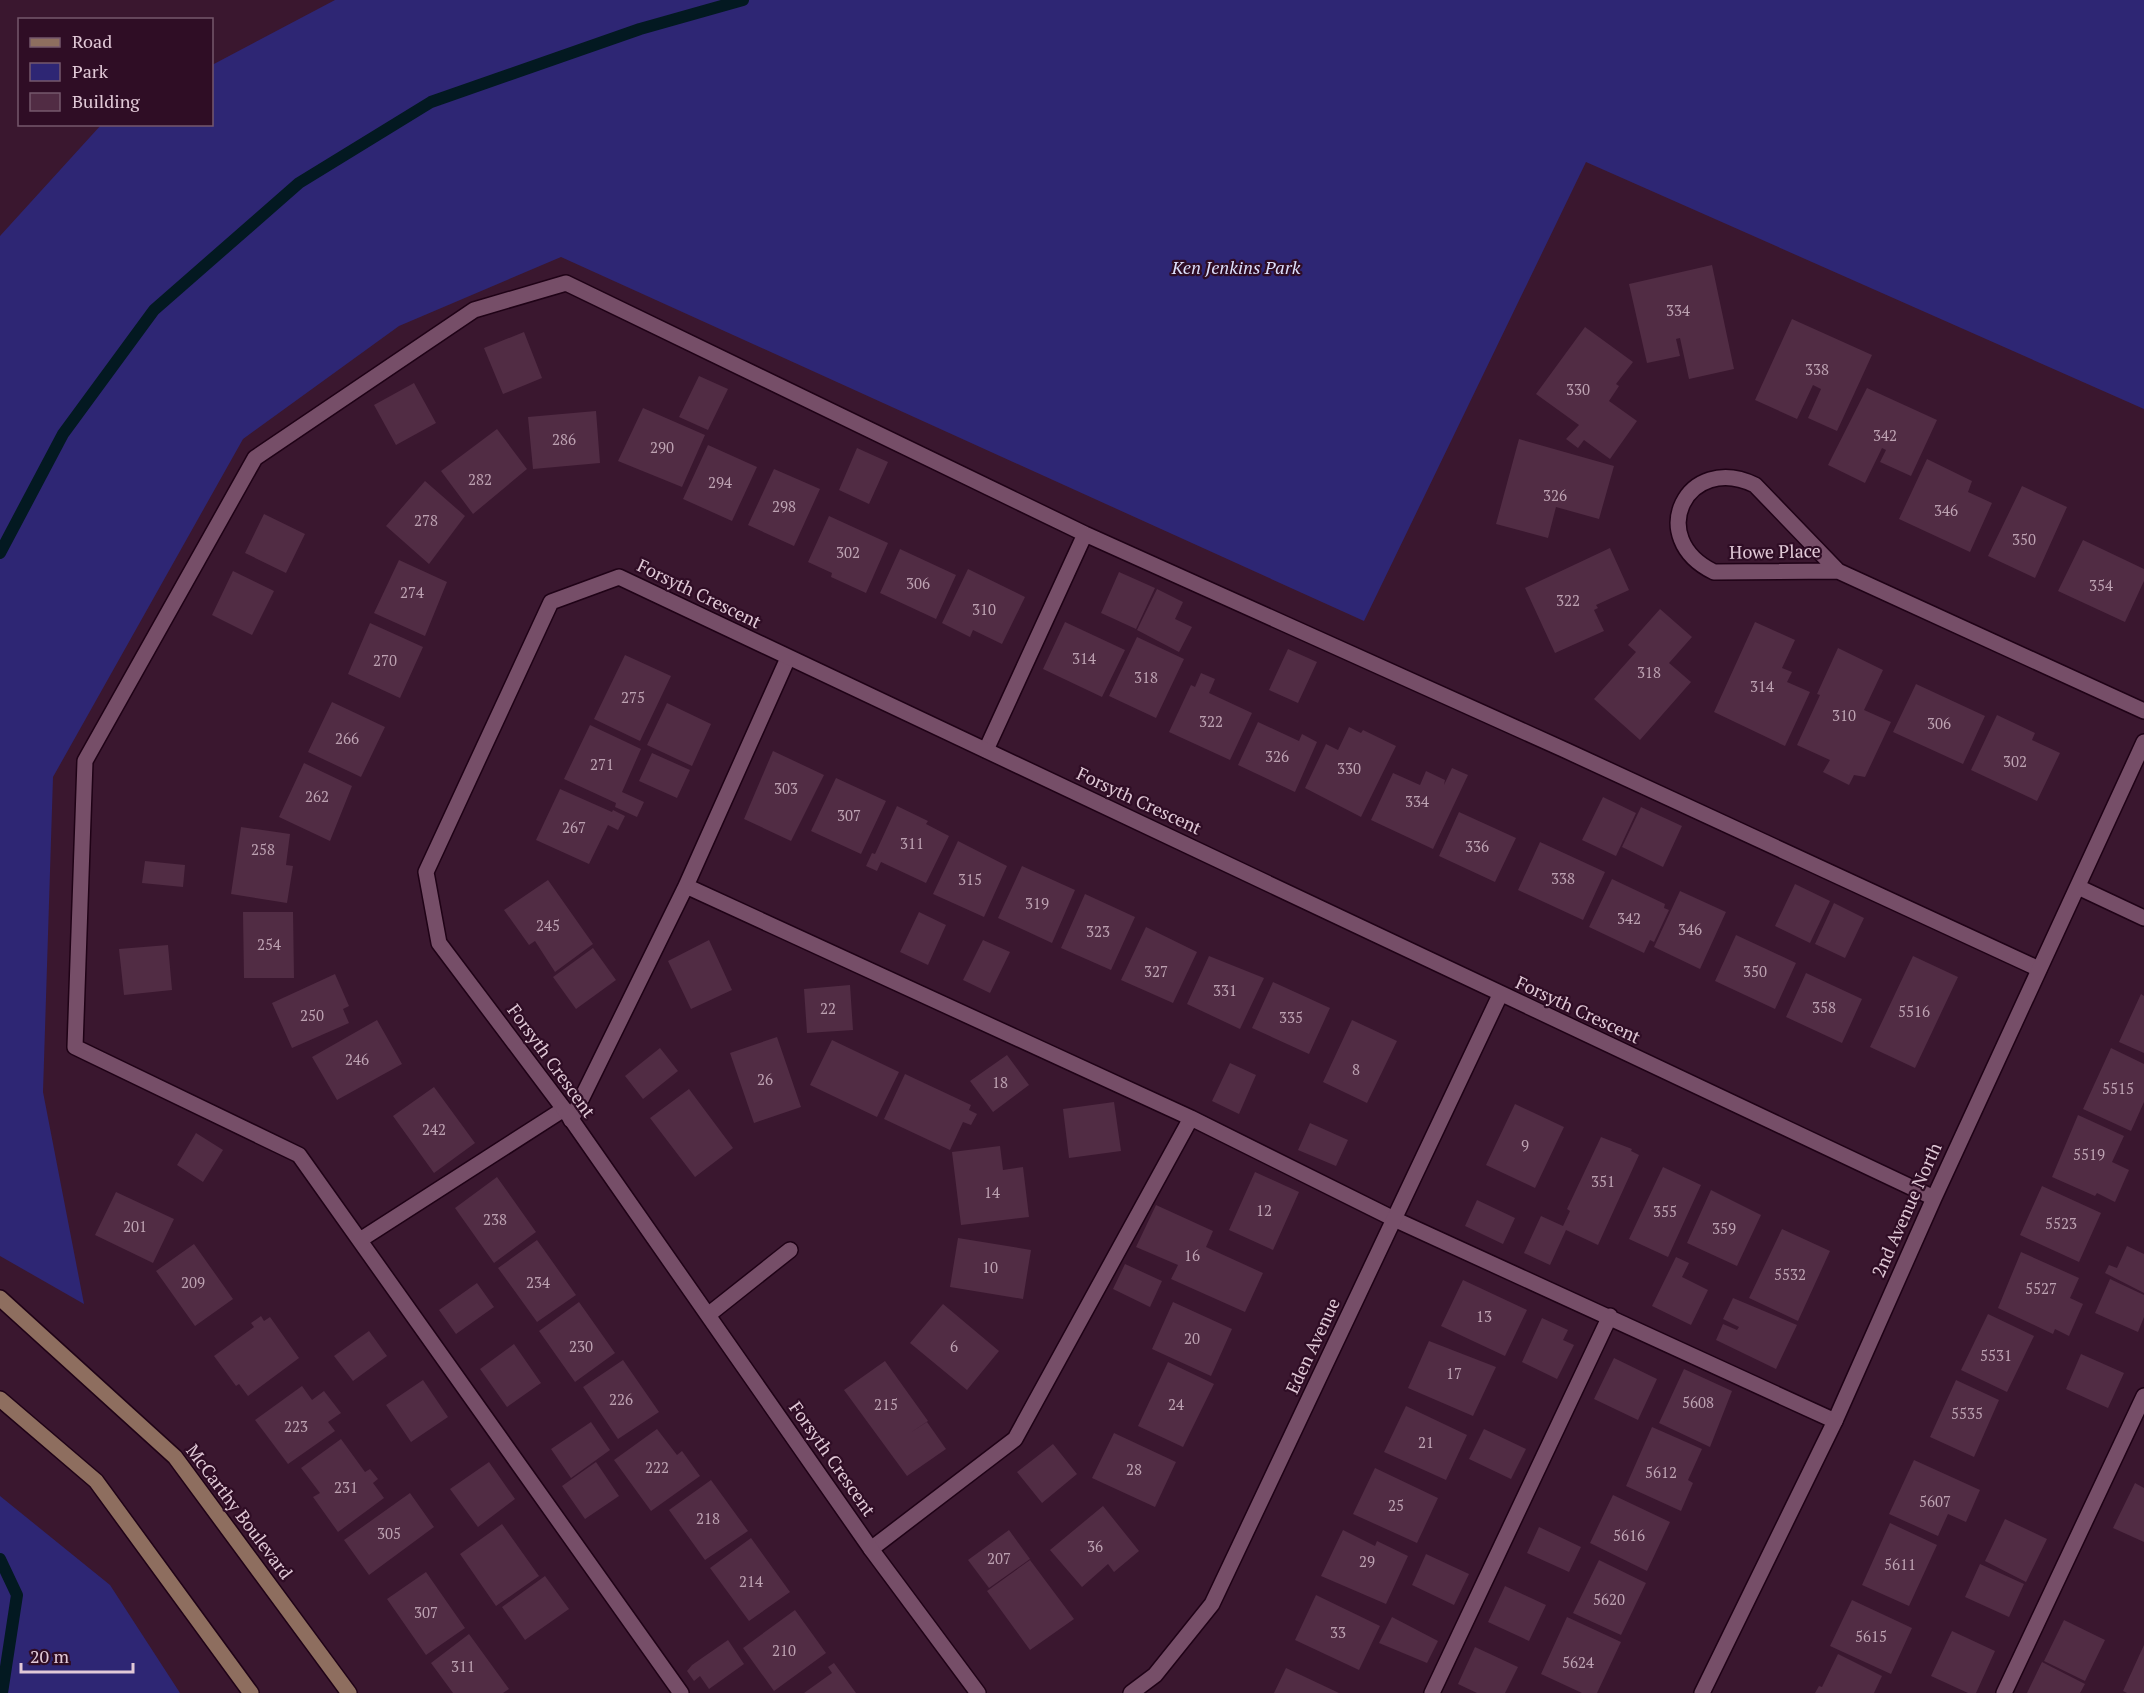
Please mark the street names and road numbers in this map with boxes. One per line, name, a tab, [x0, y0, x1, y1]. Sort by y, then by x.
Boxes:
street label: Howe Place	[1729, 538, 1821, 564]
street label: Forsyth Crescent	[633, 553, 766, 634]
street label: Forsyth Crescent	[1073, 761, 1206, 840]
street label: Forsyth Crescent	[1512, 970, 1645, 1049]
street label: Forsyth Crescent	[502, 999, 601, 1122]
street label: 2nd Avenue North	[1866, 1138, 1947, 1281]
street label: Eden Avenue	[1279, 1294, 1345, 1397]
street label: Forsyth Crescent	[784, 1396, 882, 1521]
street label: McCarthy Boulevard	[181, 1439, 298, 1584]

